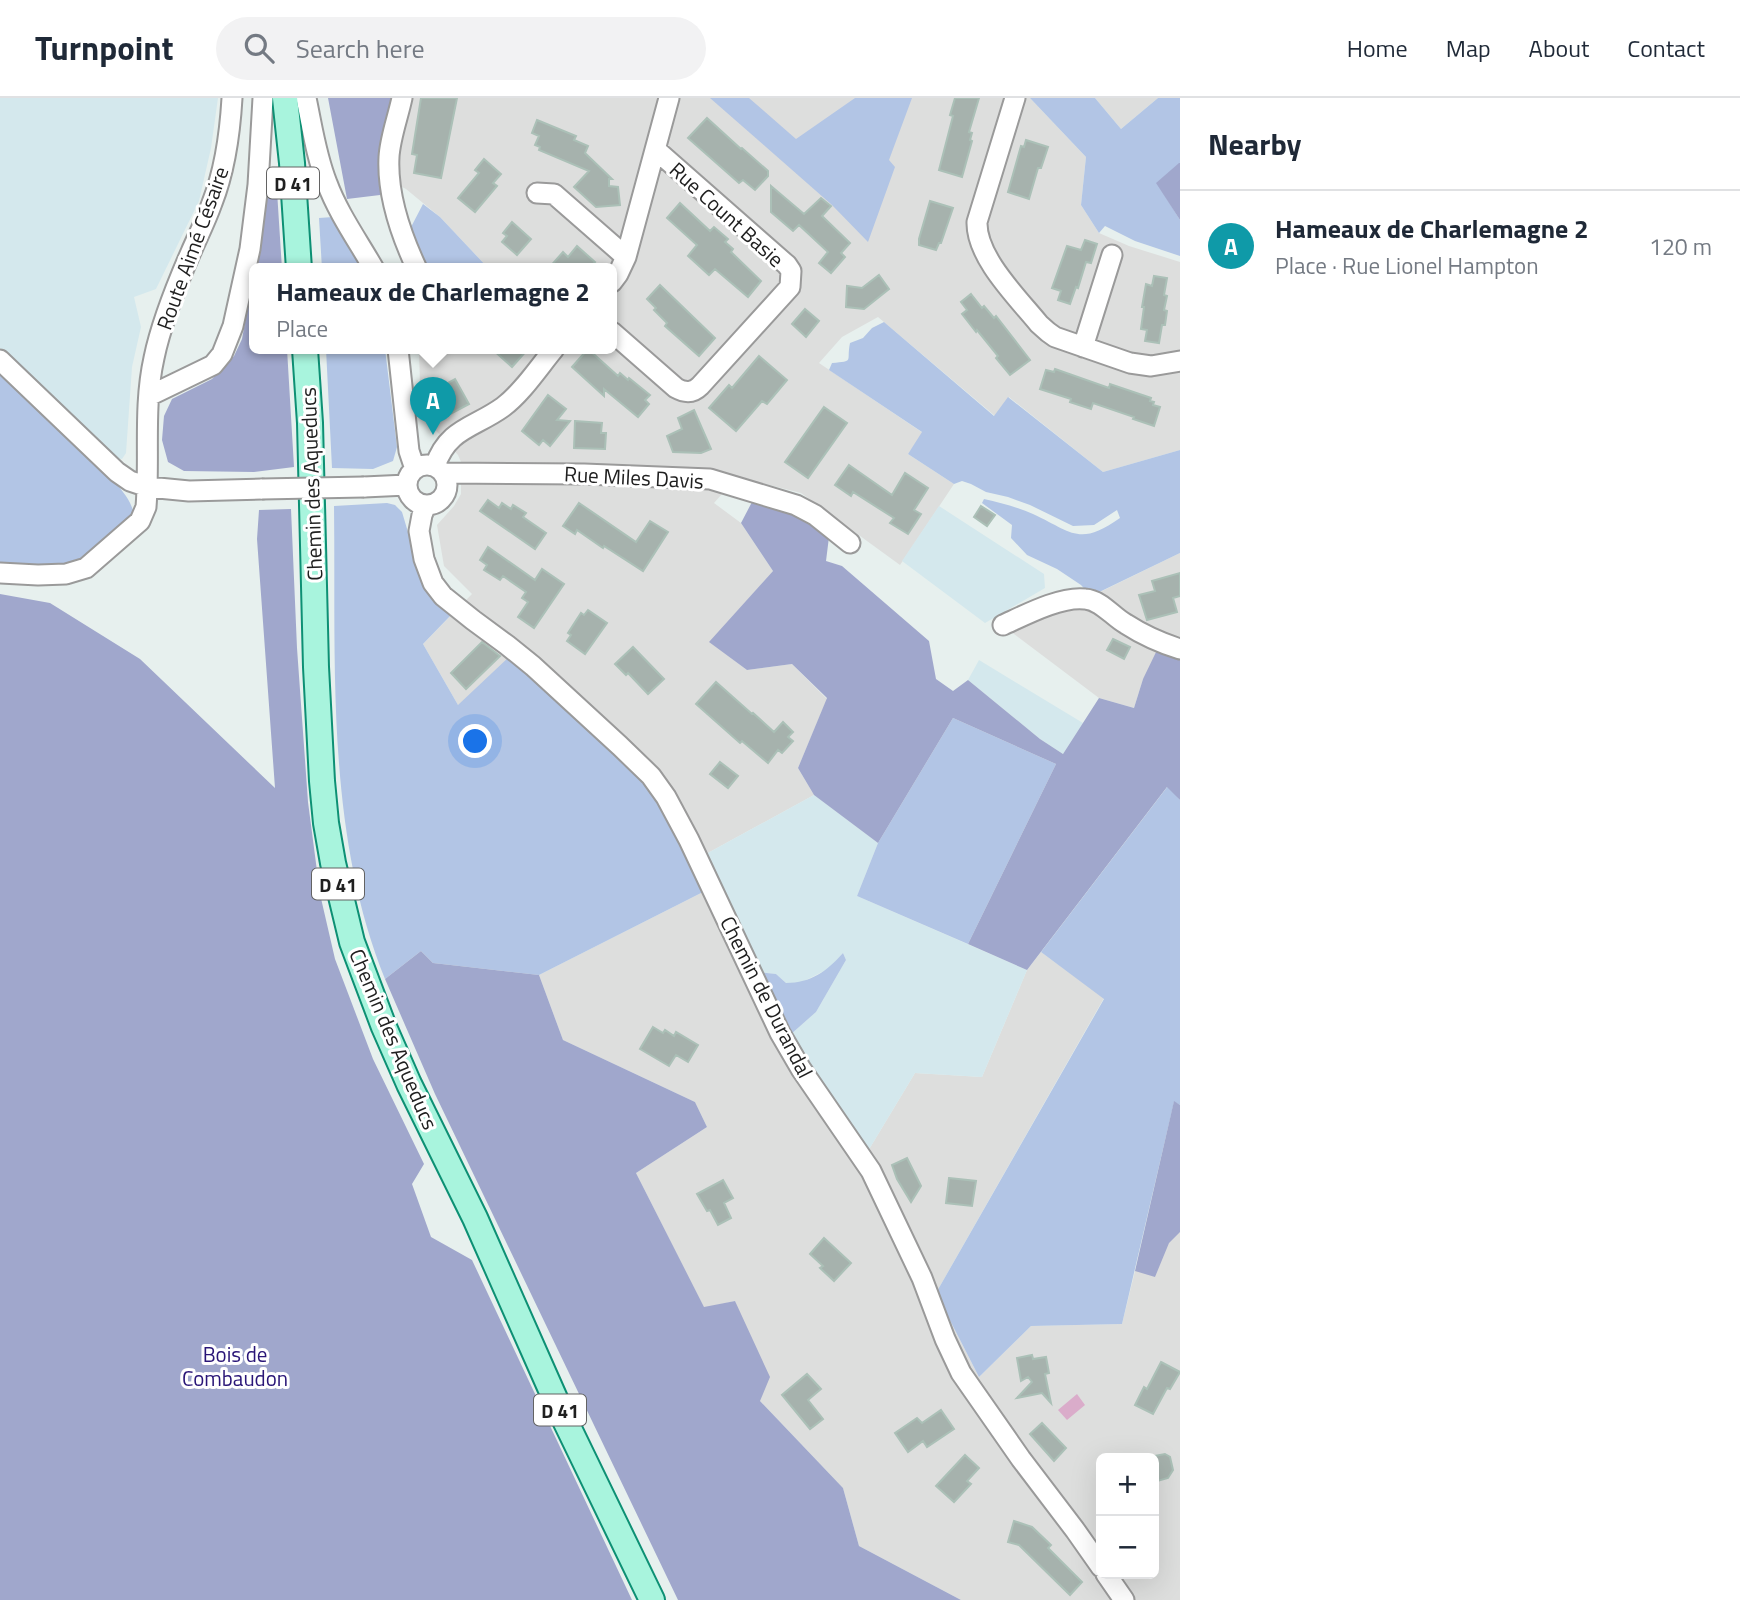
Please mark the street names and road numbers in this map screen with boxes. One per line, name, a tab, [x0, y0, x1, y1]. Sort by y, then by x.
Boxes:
street label: Rue Count Basie	[663, 154, 791, 274]
street label: Route Aimé Césaire	[148, 162, 236, 334]
road number: D 41	[267, 167, 319, 198]
street label: Chemin des Aqueducs	[292, 387, 330, 581]
street label: Rue Miles Davis	[563, 457, 705, 497]
road number: D 41	[312, 869, 364, 900]
street label: Chemin de Durandal	[712, 910, 822, 1084]
street label: Chemin des Aqueducs	[341, 944, 447, 1134]
road number: D 41	[534, 1394, 586, 1426]

